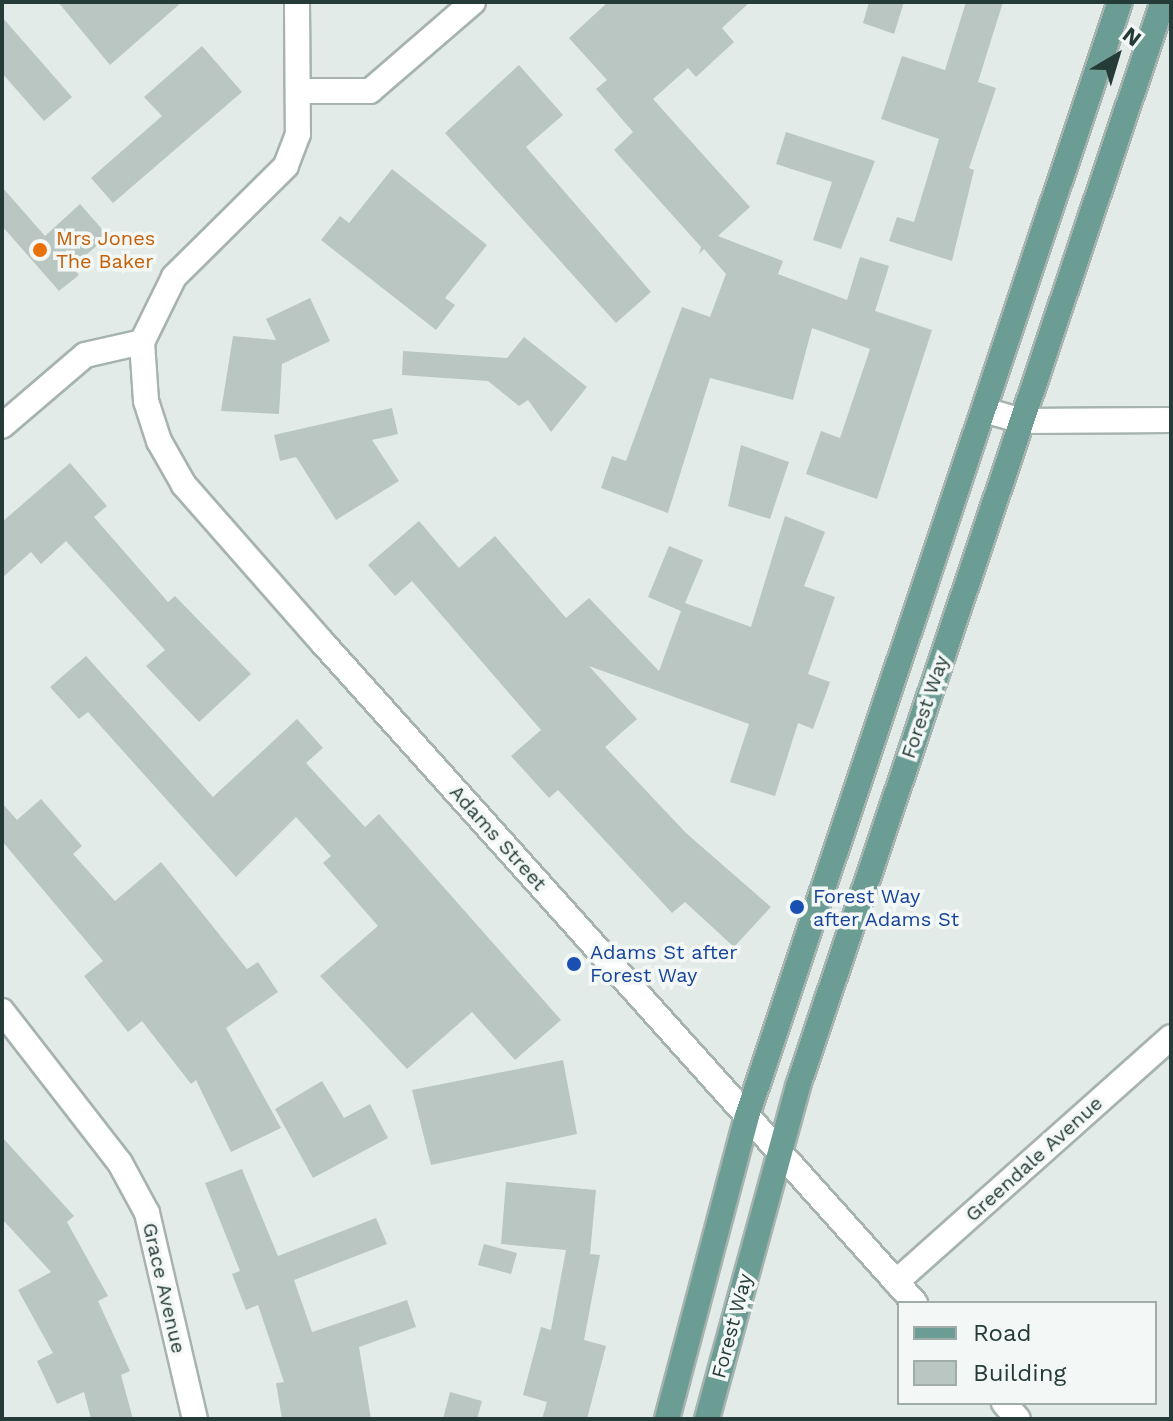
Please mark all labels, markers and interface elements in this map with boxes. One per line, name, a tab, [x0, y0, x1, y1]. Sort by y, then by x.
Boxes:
north arrow	[1077, 16, 1157, 96]
text: N	[1118, 22, 1146, 52]
place label: Mrs Jones The Baker	[56, 226, 156, 273]
marker: Mrs Jones The Baker	[31, 241, 49, 259]
street label: Forest Way	[896, 652, 954, 762]
street label: Adams Street	[444, 780, 552, 896]
place label: Forest Way after Adams St	[813, 884, 960, 931]
marker: Forest Way after Adams St	[788, 898, 806, 916]
place label: Adams St after Forest Way	[590, 940, 737, 987]
marker: Adams St after Forest Way	[565, 955, 583, 973]
street label: Greendale Avenue	[960, 1091, 1108, 1227]
street label: Grace Avenue	[137, 1220, 191, 1356]
street label: Forest Way	[706, 1271, 758, 1381]
legend	[897, 1301, 1157, 1405]
text: Road	[973, 1319, 1032, 1347]
text: Building	[973, 1359, 1066, 1387]

